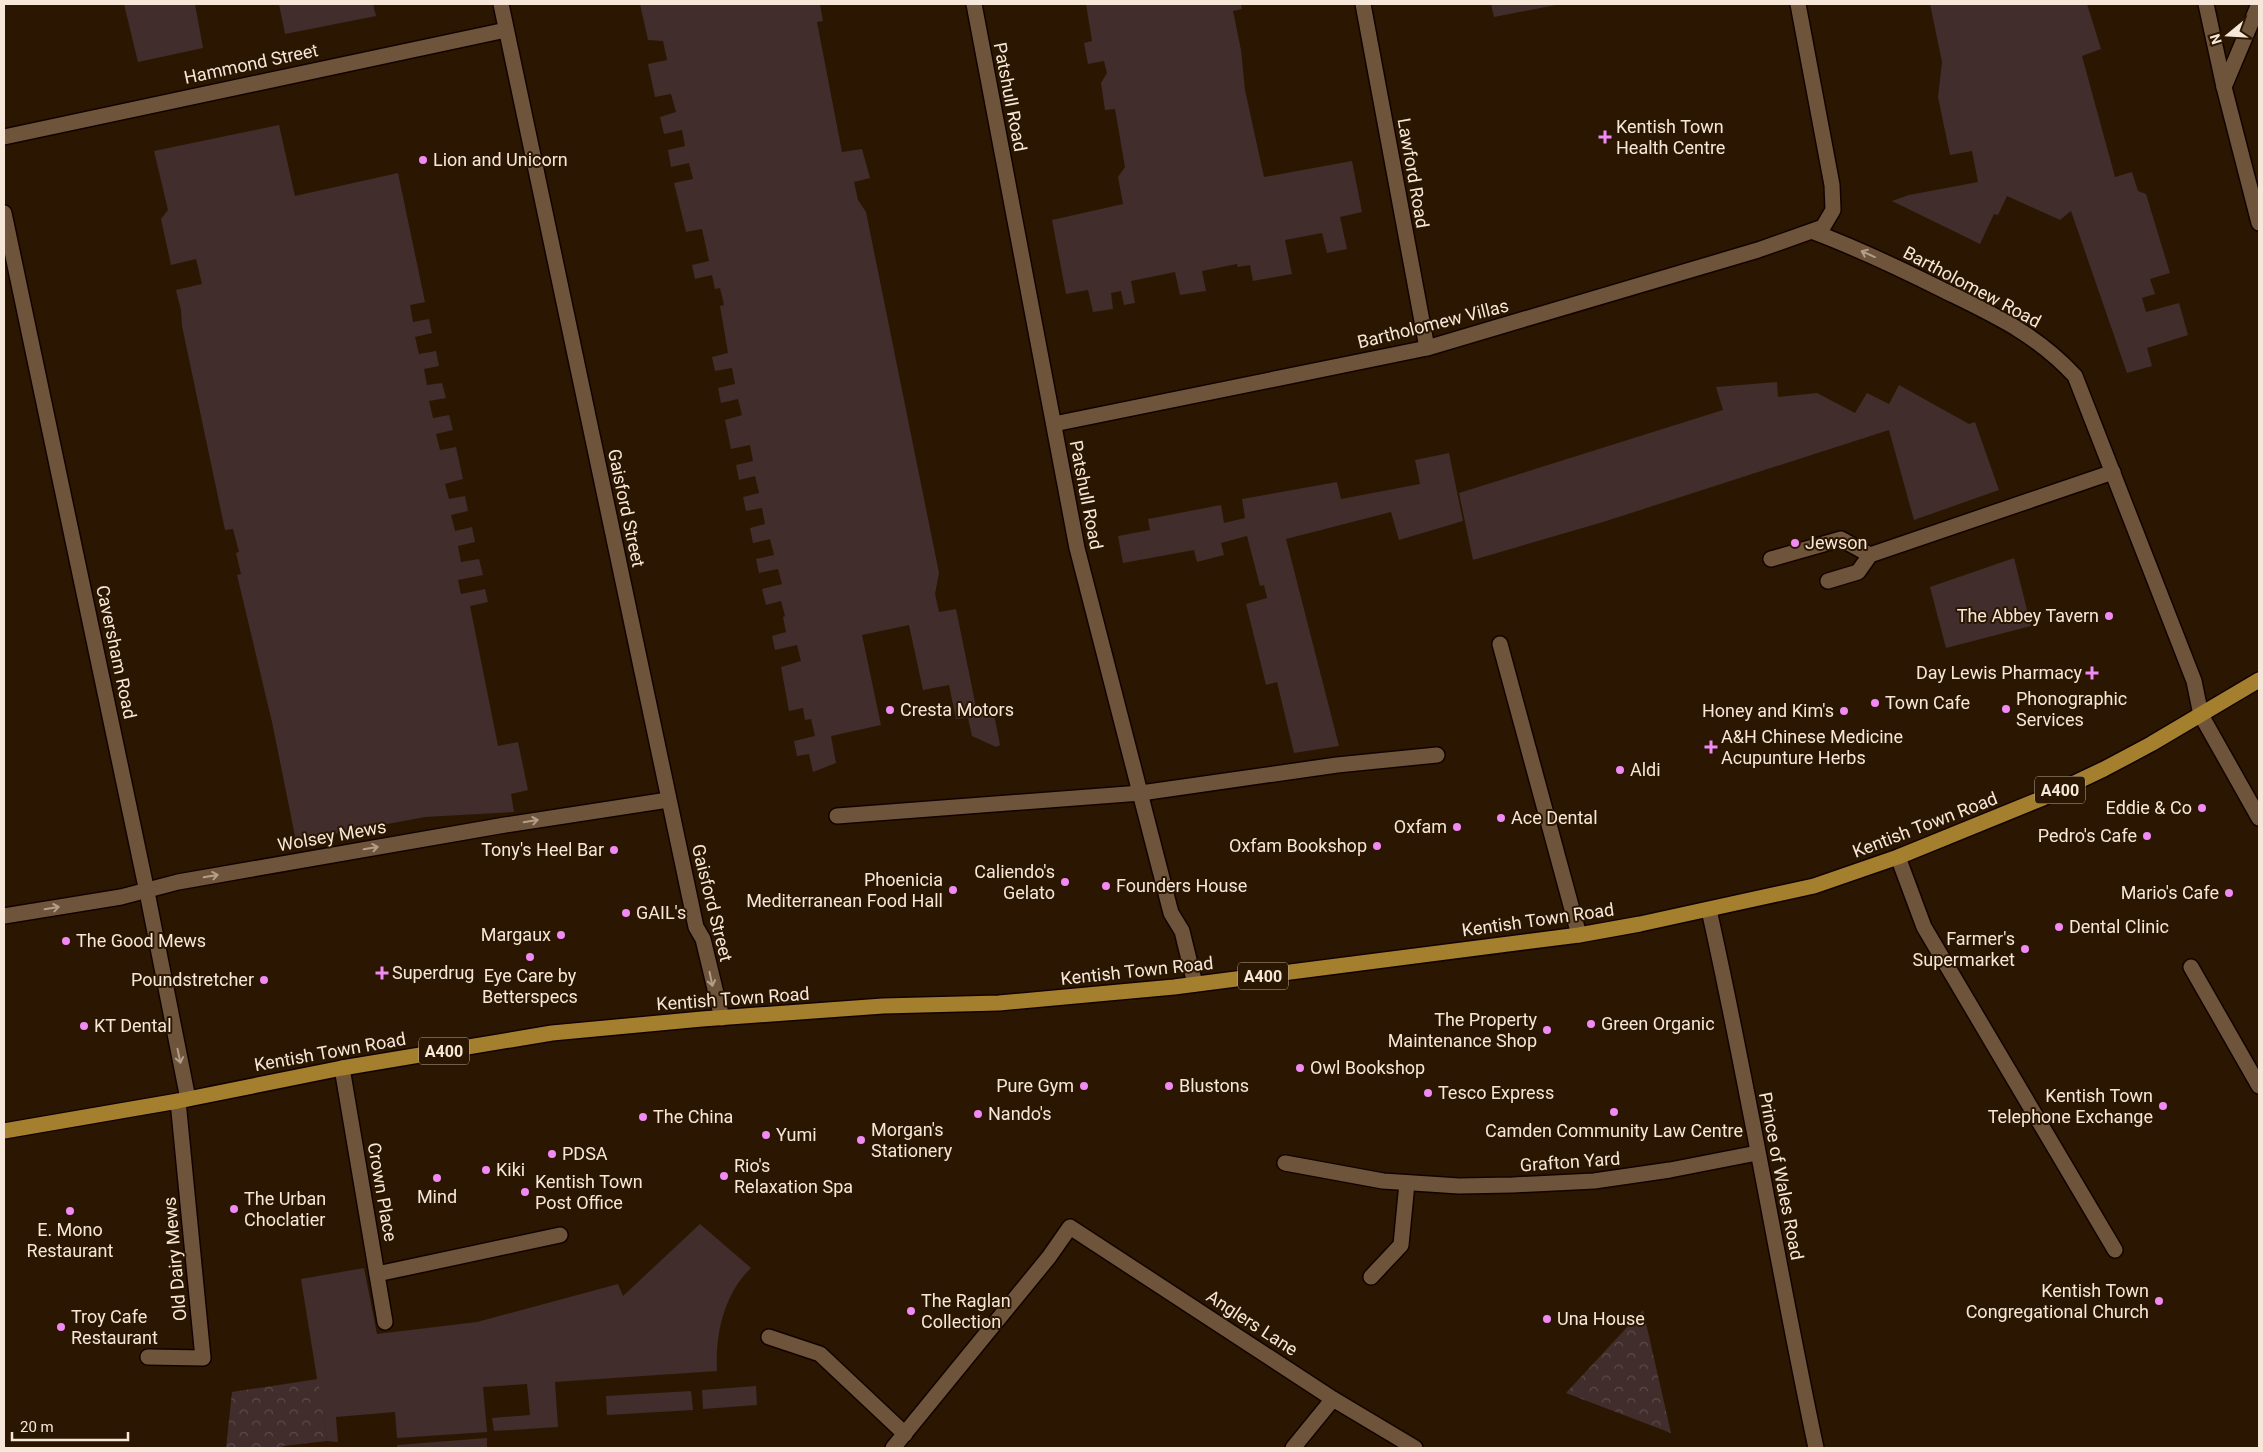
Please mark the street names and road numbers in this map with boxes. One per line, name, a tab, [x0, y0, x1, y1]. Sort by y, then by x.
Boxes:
street label: Hammond Street	[182, 39, 320, 88]
street label: Patshull Road	[990, 41, 1031, 153]
street label: Lawford Road	[1393, 116, 1434, 230]
street label: Bartholomew Road	[1900, 241, 2045, 332]
street label: Bartholomew Villas	[1355, 295, 1511, 352]
street label: Patshull Road	[1066, 439, 1107, 551]
street label: Gaisford Street	[604, 447, 649, 569]
street label: Caversham Road	[92, 583, 141, 721]
road number: A400	[2035, 776, 2085, 804]
street label: Kentish Town Road	[1849, 787, 2000, 862]
street label: Wolsey Mews	[276, 816, 388, 855]
street label: Gaisford Street	[688, 842, 737, 964]
street label: Kentish Town Road	[1460, 898, 1615, 941]
street label: Kentish Town Road	[1060, 952, 1214, 989]
road number: A400	[1238, 962, 1288, 989]
street label: Kentish Town Road	[656, 983, 810, 1014]
street label: Kentish Town Road	[252, 1028, 407, 1075]
road number: A400	[419, 1038, 469, 1064]
street label: Prince of Wales Road	[1755, 1090, 1808, 1262]
street label: Crown Place	[363, 1141, 402, 1243]
street label: Grafton Yard	[1519, 1148, 1621, 1175]
street label: Old Dairy Mews	[159, 1196, 190, 1322]
street label: Anglers Lane	[1203, 1285, 1302, 1360]

